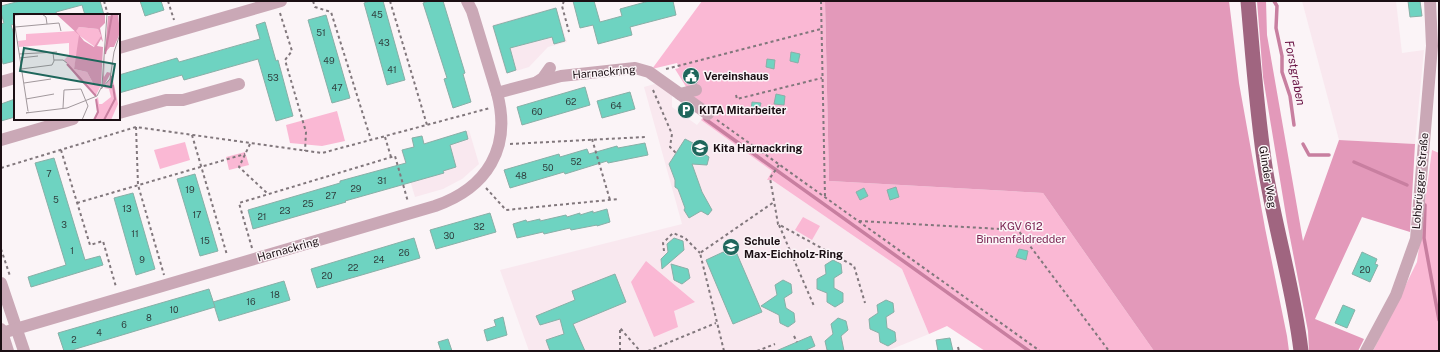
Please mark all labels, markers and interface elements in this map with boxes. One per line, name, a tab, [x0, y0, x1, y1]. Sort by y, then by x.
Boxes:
house number: 45	[371, 9, 383, 20]
inset map	[14, 14, 120, 120]
house number: 51	[316, 27, 326, 38]
house number: 43	[378, 37, 390, 48]
water label: Forstgraben	[1282, 39, 1308, 107]
house number: 49	[323, 55, 335, 66]
street label: Harnackring	[572, 63, 636, 81]
house number: 41	[387, 64, 397, 75]
public building icon: Vereinshaus	[681, 66, 701, 86]
place label: Vereinshaus	[704, 70, 769, 82]
house number: 53	[267, 72, 279, 83]
house number: 47	[331, 82, 343, 93]
house number: 62	[566, 96, 576, 107]
house number: 64	[610, 100, 622, 111]
parking icon: KITA Mitarbeiter	[676, 100, 696, 120]
place label: KITA Mitarbeiter	[699, 104, 787, 116]
house number: 60	[531, 106, 543, 117]
street label: Lohbrügger Straße	[1410, 132, 1430, 230]
school or university icon: Kita Harnackring	[690, 138, 710, 158]
place label: Kita Harnackring	[713, 142, 802, 154]
street label: Glinder Weg	[1257, 145, 1279, 209]
house number: 52	[570, 156, 582, 167]
house number: 50	[542, 162, 554, 173]
house number: 7	[46, 168, 52, 179]
house number: 48	[515, 170, 527, 181]
house number: 31	[377, 175, 387, 186]
house number: 29	[351, 183, 362, 194]
house number: 19	[185, 184, 195, 195]
house number: 27	[326, 190, 336, 201]
house number: 5	[53, 194, 59, 205]
house number: 25	[302, 198, 314, 209]
house number: 13	[122, 203, 132, 214]
house number: 23	[279, 205, 291, 216]
house number: 17	[192, 209, 202, 220]
house number: 21	[257, 211, 267, 222]
house number: 3	[61, 219, 67, 230]
park label: KGV 612 Binnenfeldredder	[976, 220, 1066, 245]
house number: 32	[473, 221, 485, 232]
house number: 11	[131, 228, 139, 239]
house number: 30	[443, 230, 455, 241]
street label: Harnackring	[256, 234, 320, 264]
house number: 15	[200, 235, 210, 246]
place label: Schule Max-Eichholz-Ring	[744, 235, 843, 260]
school or university icon: Schule Max-Eichholz-Ring	[721, 237, 741, 257]
house number: 1	[70, 245, 74, 256]
house number: 26	[399, 247, 410, 258]
house number: 9	[139, 254, 145, 265]
house number: 24	[373, 254, 385, 265]
house number: 22	[348, 262, 358, 273]
house number: 20	[1360, 264, 1371, 275]
house number: 20	[322, 270, 333, 281]
house number: 18	[270, 289, 280, 300]
house number: 16	[246, 296, 256, 307]
house number: 10	[169, 304, 179, 315]
house number: 8	[146, 312, 152, 323]
house number: 6	[121, 319, 127, 330]
house number: 4	[96, 327, 102, 338]
house number: 2	[71, 334, 77, 345]

